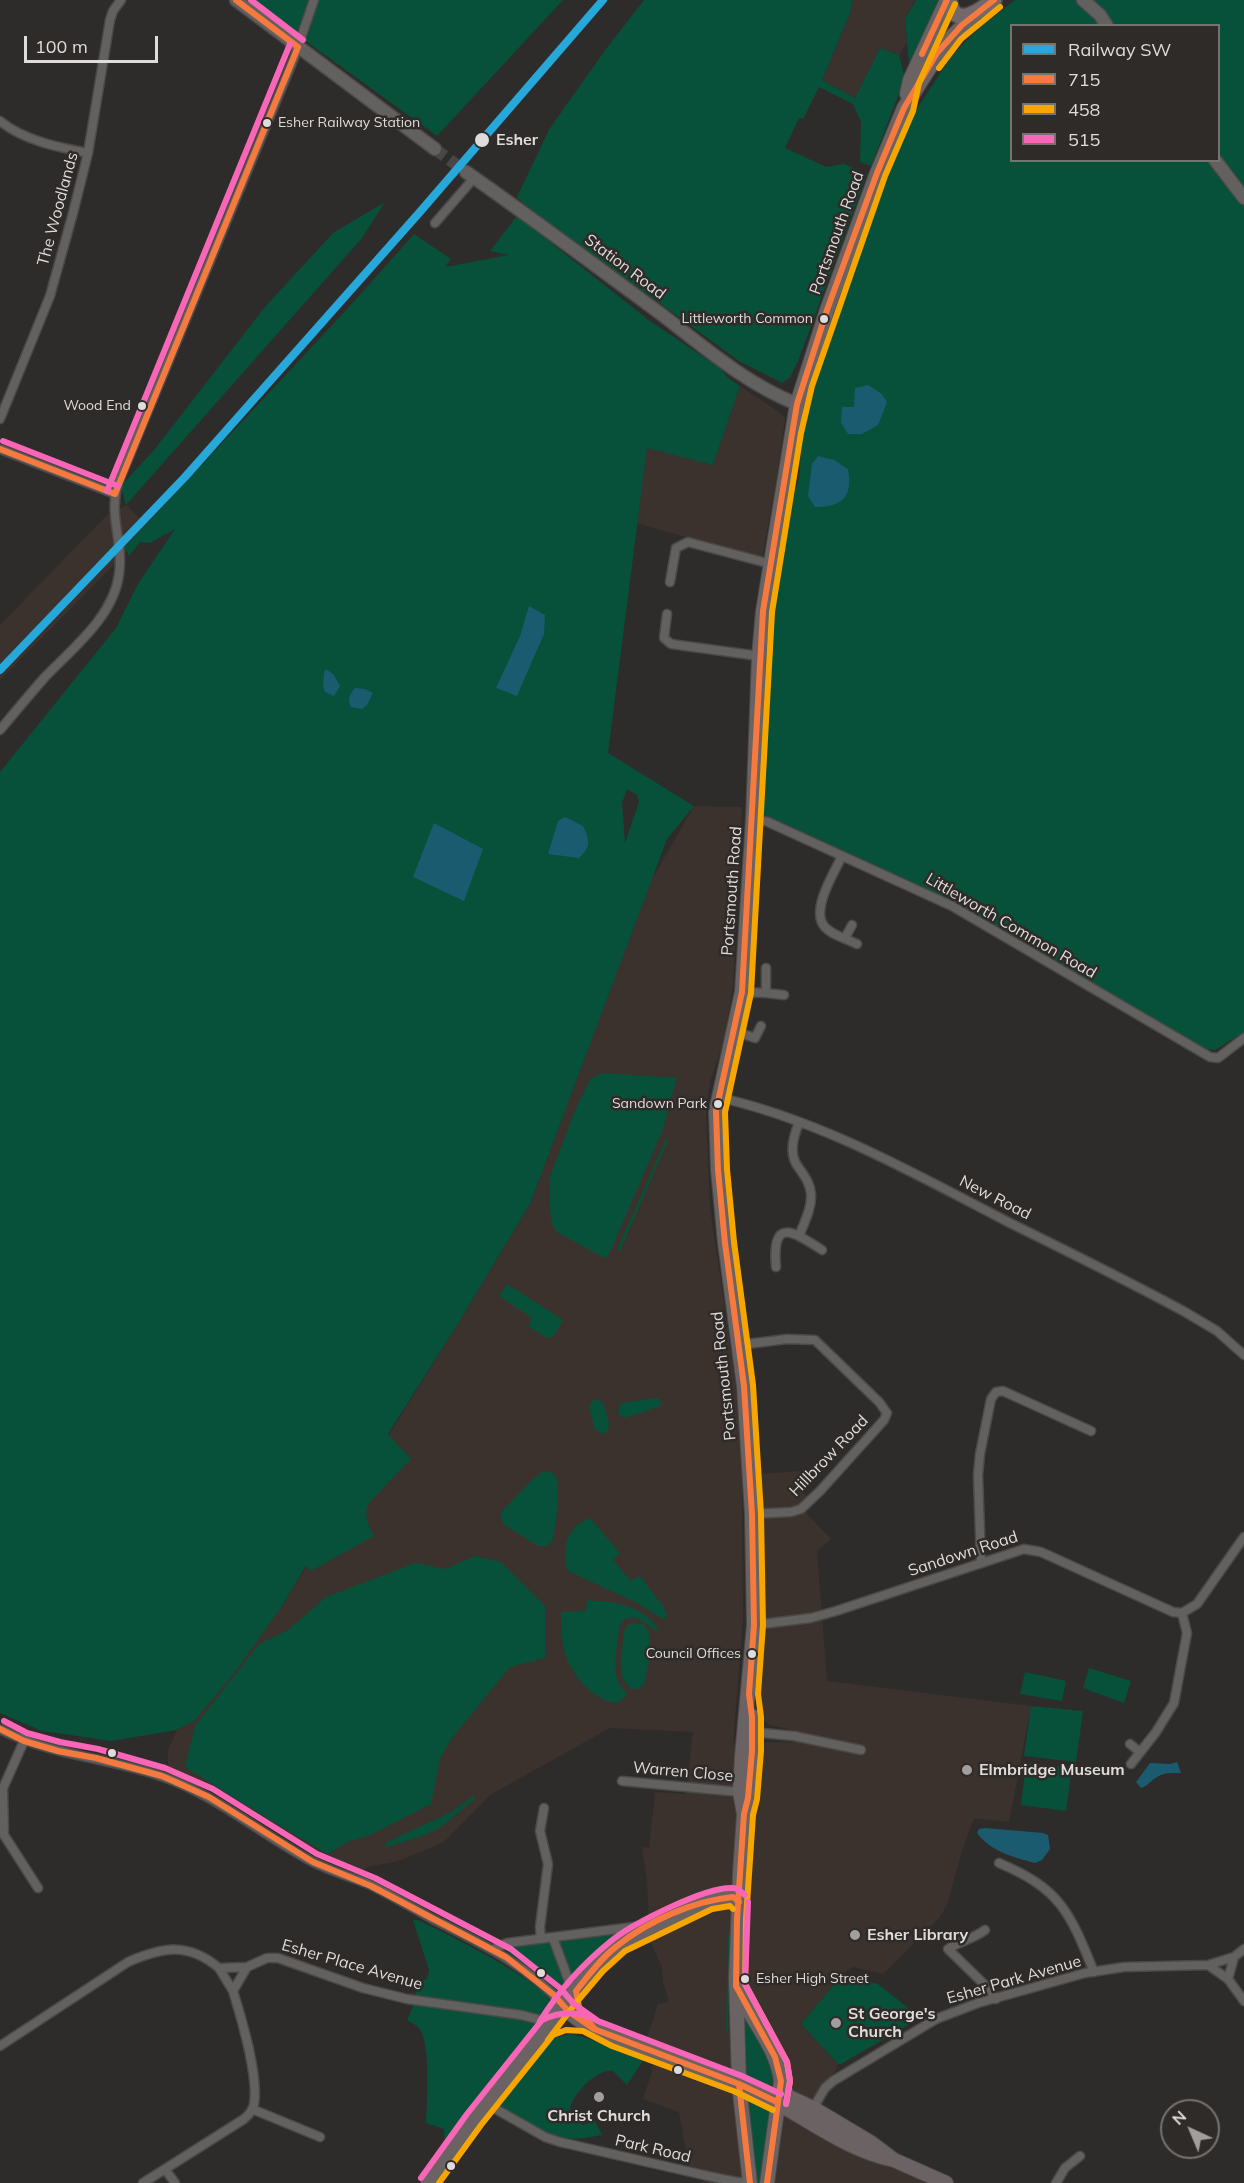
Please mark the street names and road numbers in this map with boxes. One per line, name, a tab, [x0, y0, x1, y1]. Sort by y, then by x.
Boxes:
street label: The Woodlands	[34, 150, 82, 268]
street label: Portsmouth Road	[806, 169, 868, 297]
street label: Station Road	[581, 230, 669, 304]
street label: Portsmouth Road	[718, 826, 746, 956]
street label: Littleworth Common Road	[922, 869, 1100, 983]
street label: New Road	[956, 1172, 1034, 1224]
street label: Portsmouth Road	[708, 1310, 740, 1442]
street label: Hillbrow Road	[786, 1411, 872, 1501]
street label: Sandown Road	[906, 1527, 1020, 1581]
street label: Warren Close	[632, 1758, 734, 1786]
street label: Esher Place Avenue	[279, 1936, 425, 1994]
street label: Esher Park Avenue	[945, 1952, 1083, 2008]
street label: Park Road	[613, 2131, 693, 2167]

